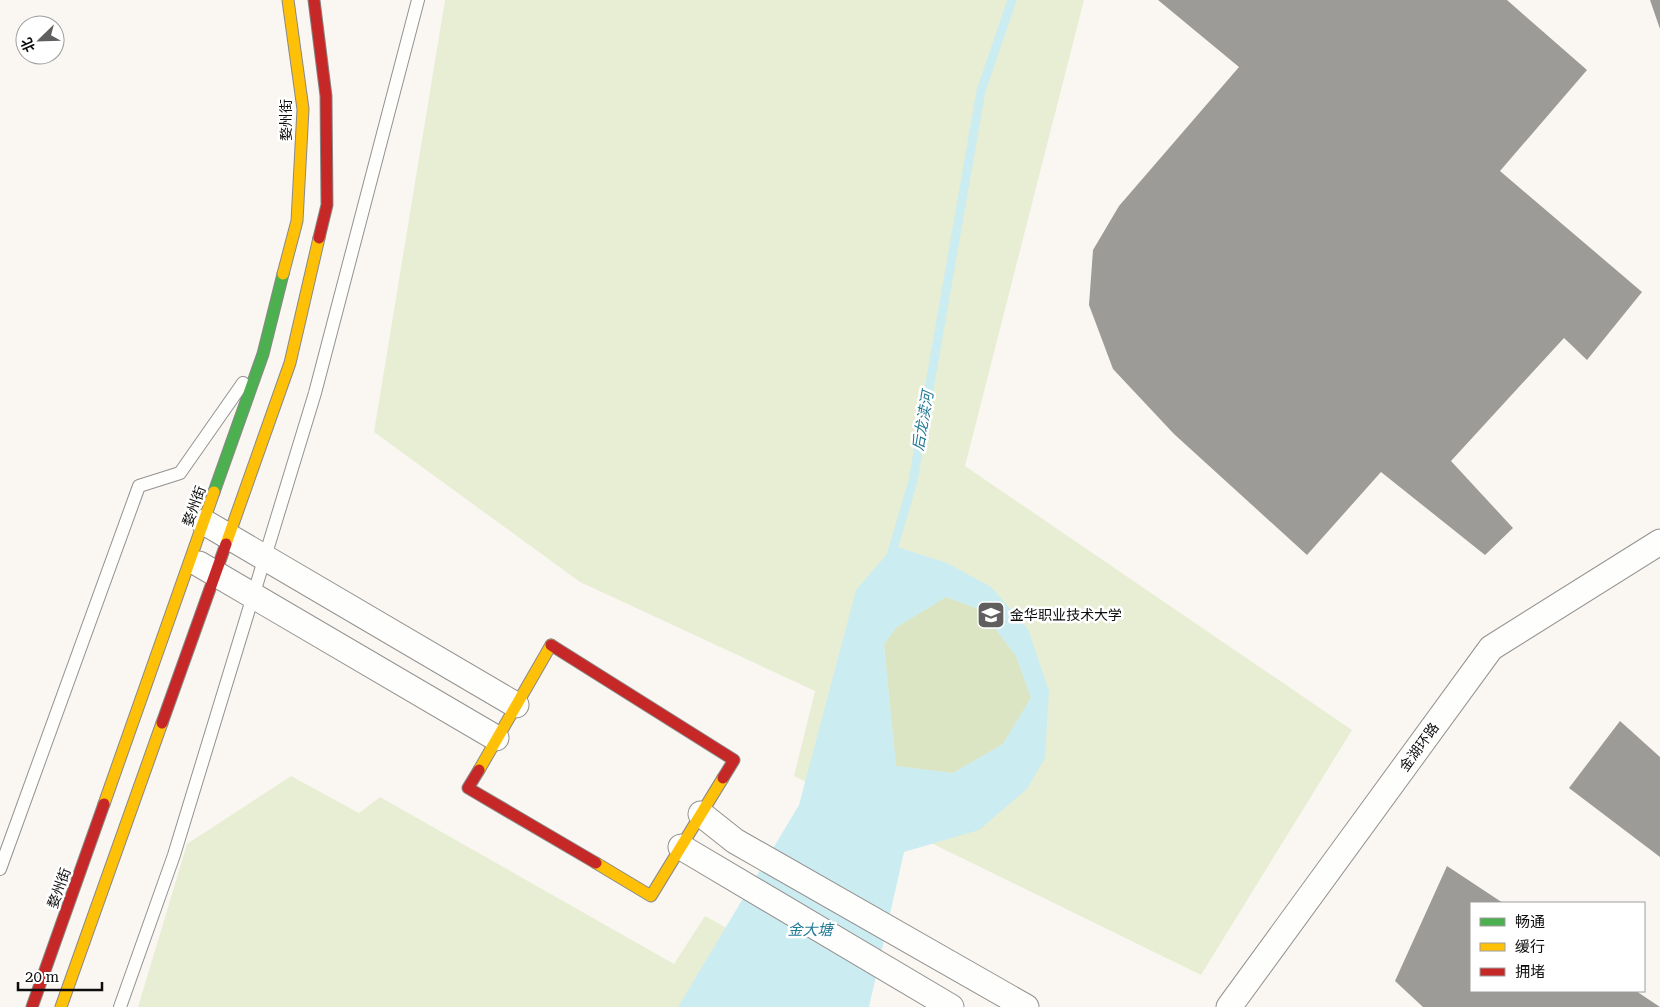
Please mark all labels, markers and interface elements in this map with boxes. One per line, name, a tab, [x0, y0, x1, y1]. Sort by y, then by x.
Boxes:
north arrow	[15, 15, 65, 65]
text: 北	[18, 36, 38, 55]
street label: 婺州街	[278, 99, 294, 141]
water label: 后龙渎河	[909, 387, 938, 452]
street label: 婺州街	[179, 484, 209, 528]
school or university icon: 金华职业技术大学	[976, 600, 1006, 630]
place label: 金华职业技术大学	[1010, 607, 1122, 623]
street label: 金湖环路	[1396, 720, 1442, 774]
street label: 婺州街	[44, 866, 74, 910]
legend	[1470, 902, 1645, 992]
text: 畅通	[1515, 913, 1545, 931]
water label: 金大塘	[787, 921, 835, 939]
text: 缓行	[1515, 938, 1545, 956]
scale bar	[18, 960, 101, 992]
text: 拥堵	[1515, 963, 1545, 981]
text: 20 m	[25, 968, 60, 986]

